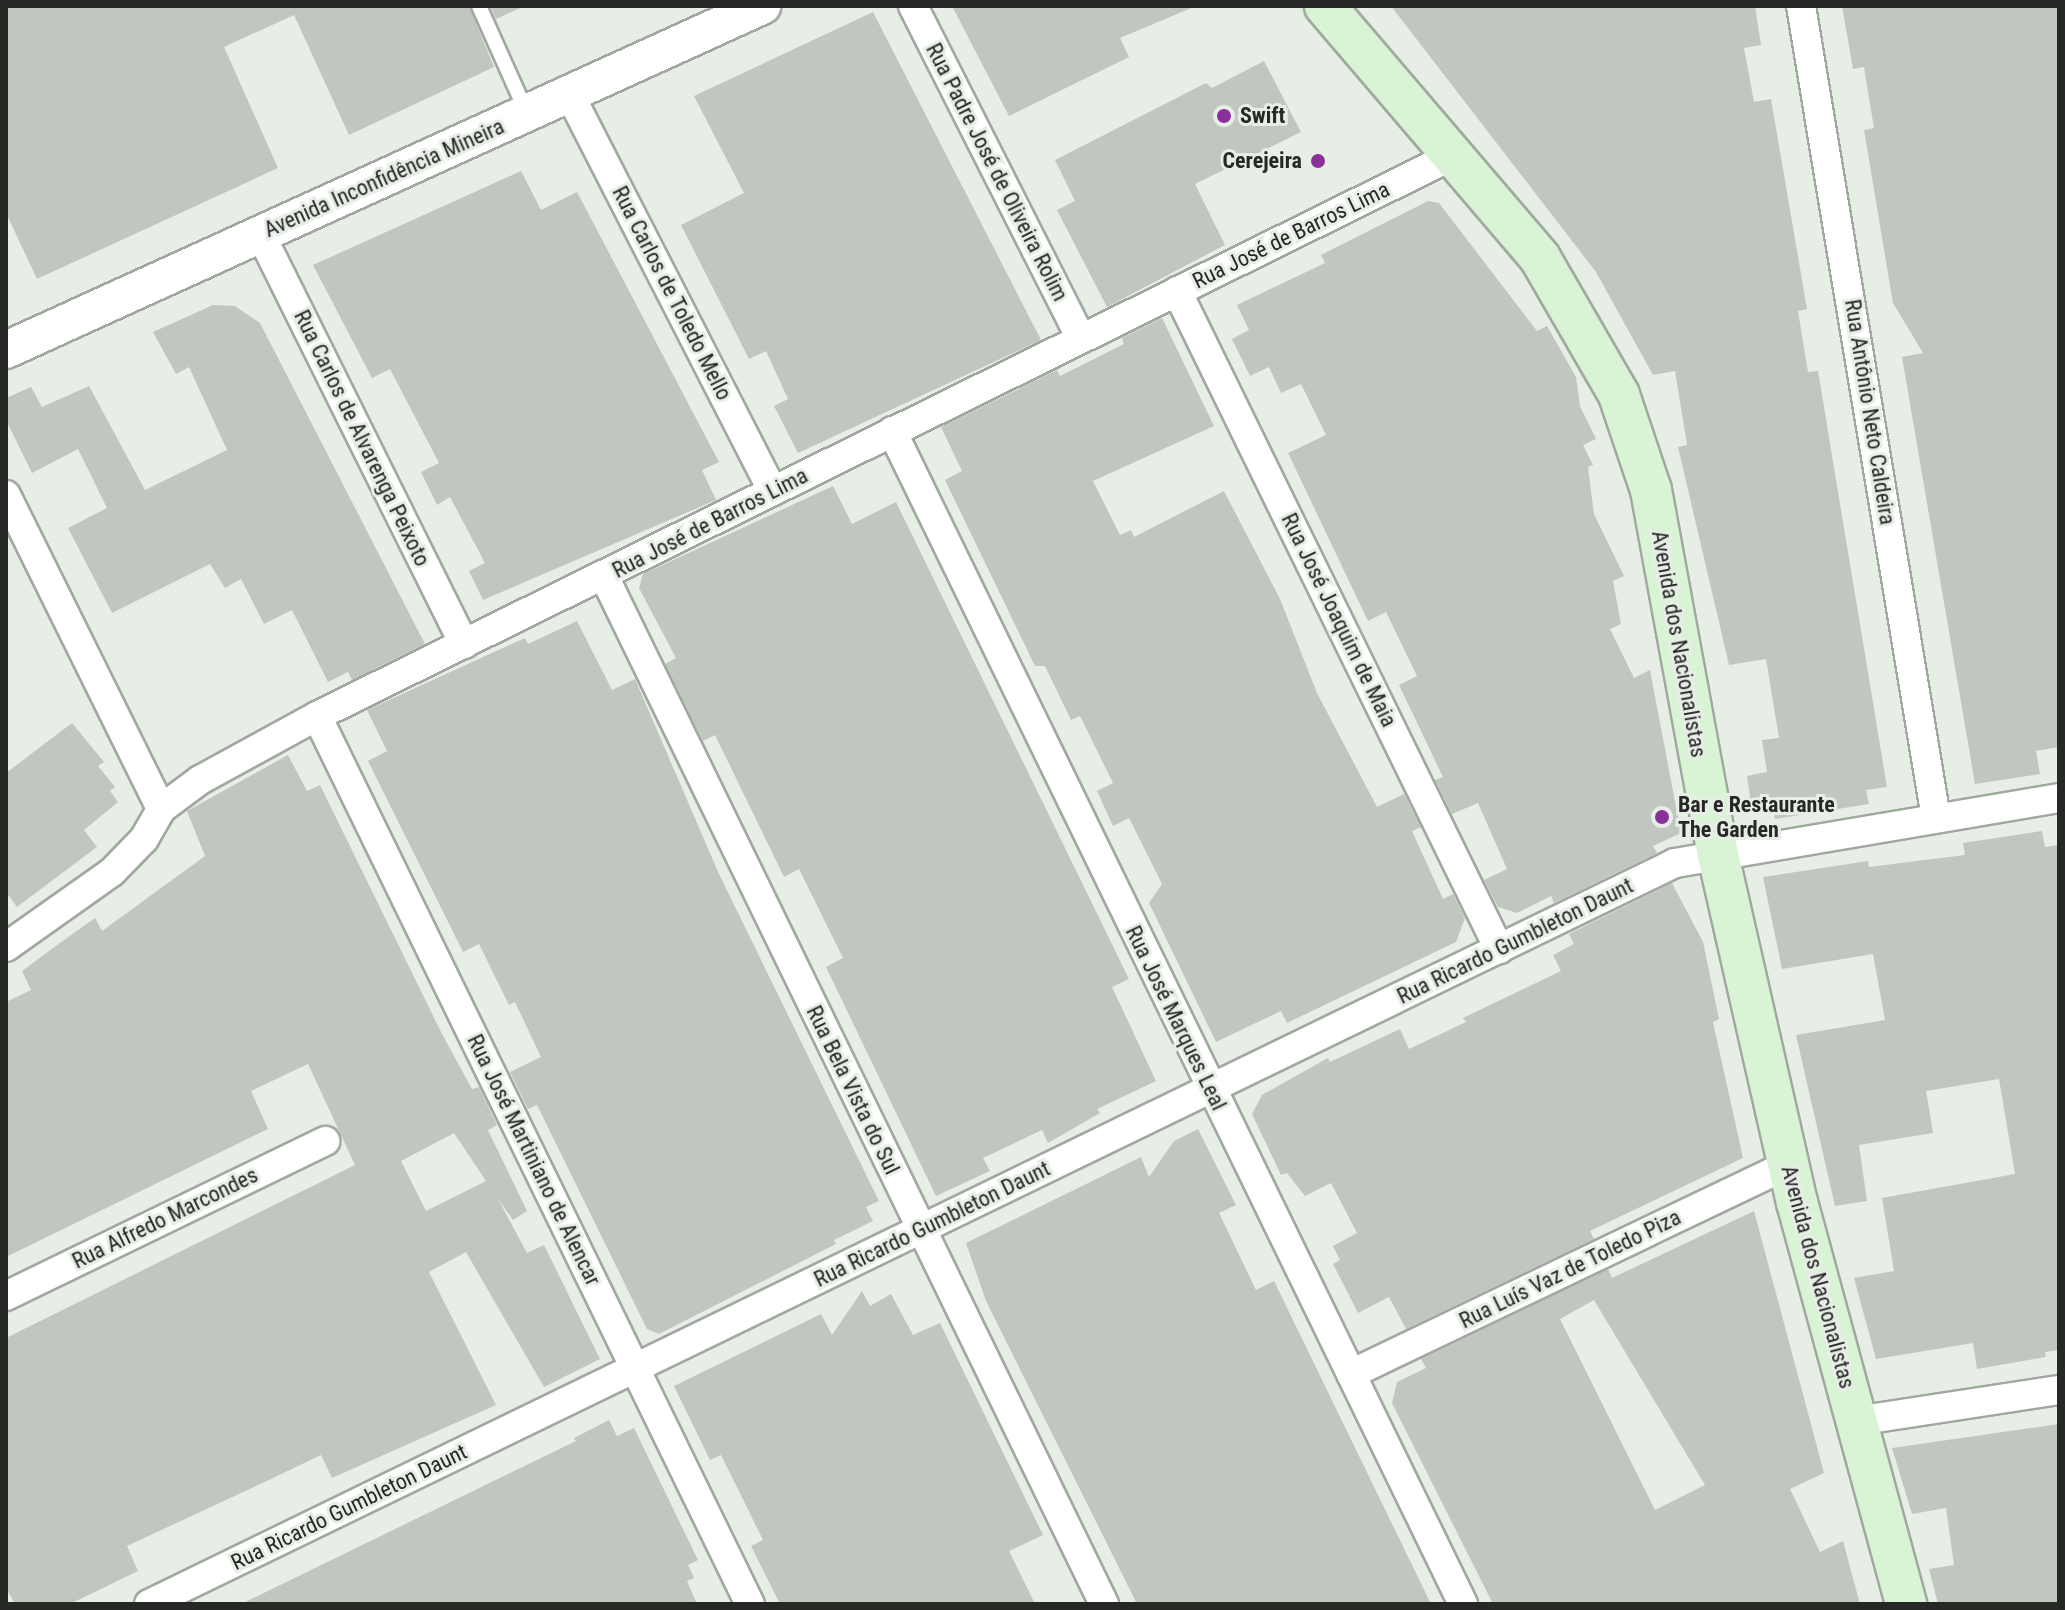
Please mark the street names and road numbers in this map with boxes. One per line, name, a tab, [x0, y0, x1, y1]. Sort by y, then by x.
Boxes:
street label: Rua Padre José de Oliveira Rolim	[920, 39, 1074, 305]
street label: Avenida Inconfidência Mineira	[260, 113, 508, 243]
street label: Rua José de Barros Lima	[1188, 176, 1394, 294]
street label: Rua Carlos de Toledo Mello	[606, 181, 738, 405]
street label: Rua Antônio Neto Caldeira	[1839, 297, 1901, 527]
street label: Rua Carlos de Alvarenga Peixoto	[288, 306, 436, 570]
street label: Rua José de Barros Lima	[608, 462, 812, 584]
street label: Rua José Joaquim de Maia	[1276, 509, 1402, 731]
street label: Avenida dos Nacionalistas	[1646, 529, 1712, 759]
street label: Rua Ricardo Gumbleton Daunt	[1393, 872, 1637, 1010]
street label: Rua José Marques Leal	[1120, 921, 1232, 1115]
street label: Rua Bela Vista do Sul	[801, 1001, 905, 1179]
street label: Rua José Martiniano de Alencar	[462, 1030, 606, 1290]
street label: Rua Ricardo Gumbleton Daunt	[810, 1155, 1054, 1293]
street label: Rua Alfredo Marcondes	[68, 1162, 262, 1274]
street label: Avenida dos Nacionalistas	[1776, 1163, 1860, 1391]
street label: Rua Luís Vaz de Toledo Piza	[1455, 1204, 1685, 1334]
street label: Rua Ricardo Gumbleton Daunt	[227, 1438, 471, 1576]

